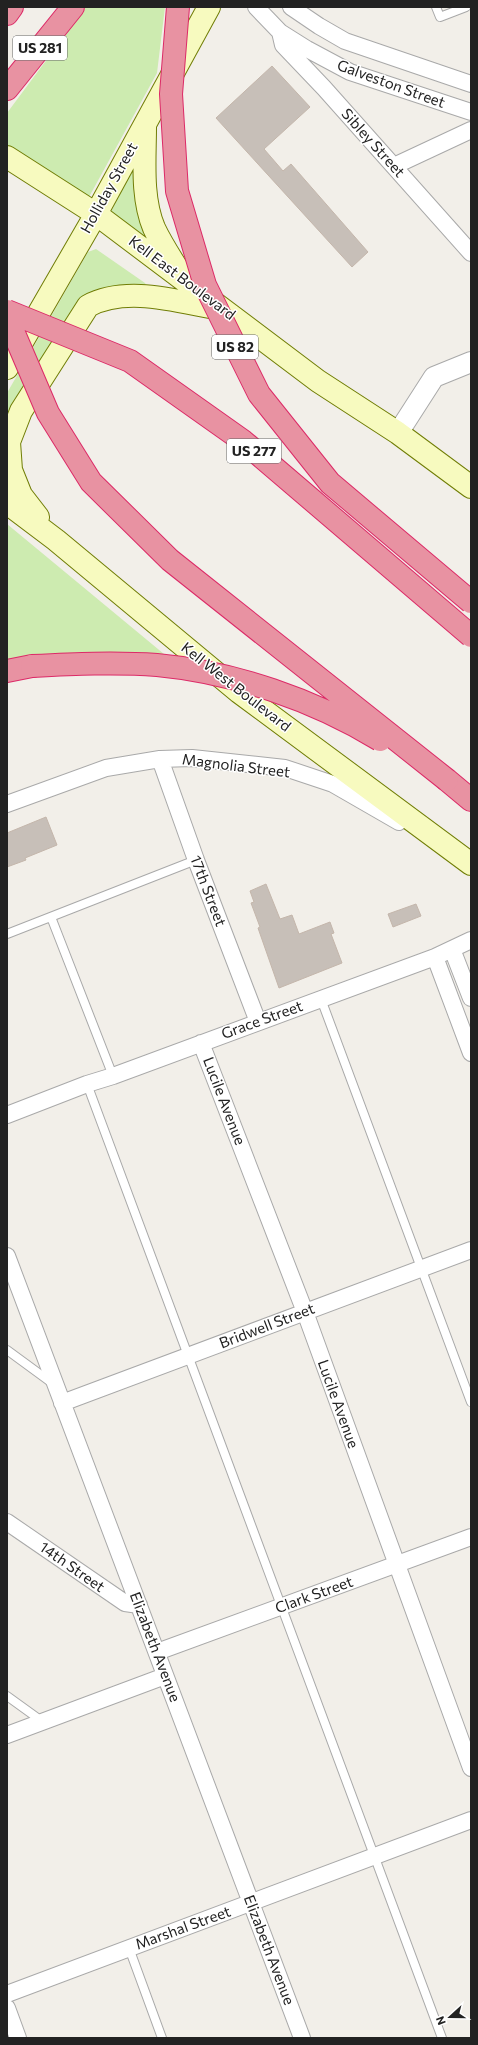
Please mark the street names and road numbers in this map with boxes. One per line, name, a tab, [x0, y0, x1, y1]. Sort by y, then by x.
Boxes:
road number: US 281	[13, 36, 67, 60]
street label: Galveston Street	[335, 55, 448, 111]
street label: Sibley Street	[338, 104, 409, 180]
street label: Holliday Street	[76, 139, 140, 236]
street label: Kell East Boulevard	[126, 231, 239, 323]
road number: US 82	[212, 335, 258, 359]
road number: US 277	[227, 439, 281, 463]
street label: Kell West Boulevard	[178, 638, 295, 735]
street label: Magnolia Street	[181, 749, 291, 781]
street label: 17th Street	[187, 853, 231, 929]
street label: Grace Street	[219, 996, 305, 1042]
street label: Lucile Avenue	[200, 1054, 250, 1147]
street label: Bridwell Street	[216, 1299, 317, 1352]
street label: Lucile Avenue	[315, 1357, 363, 1450]
street label: 14th Street	[37, 1537, 109, 1595]
street label: Clark Street	[272, 1572, 355, 1616]
street label: Elizabeth Avenue	[127, 1589, 185, 1704]
street label: Elizabeth Avenue	[241, 1892, 299, 2007]
street label: Marshal Street	[133, 1901, 233, 1953]

